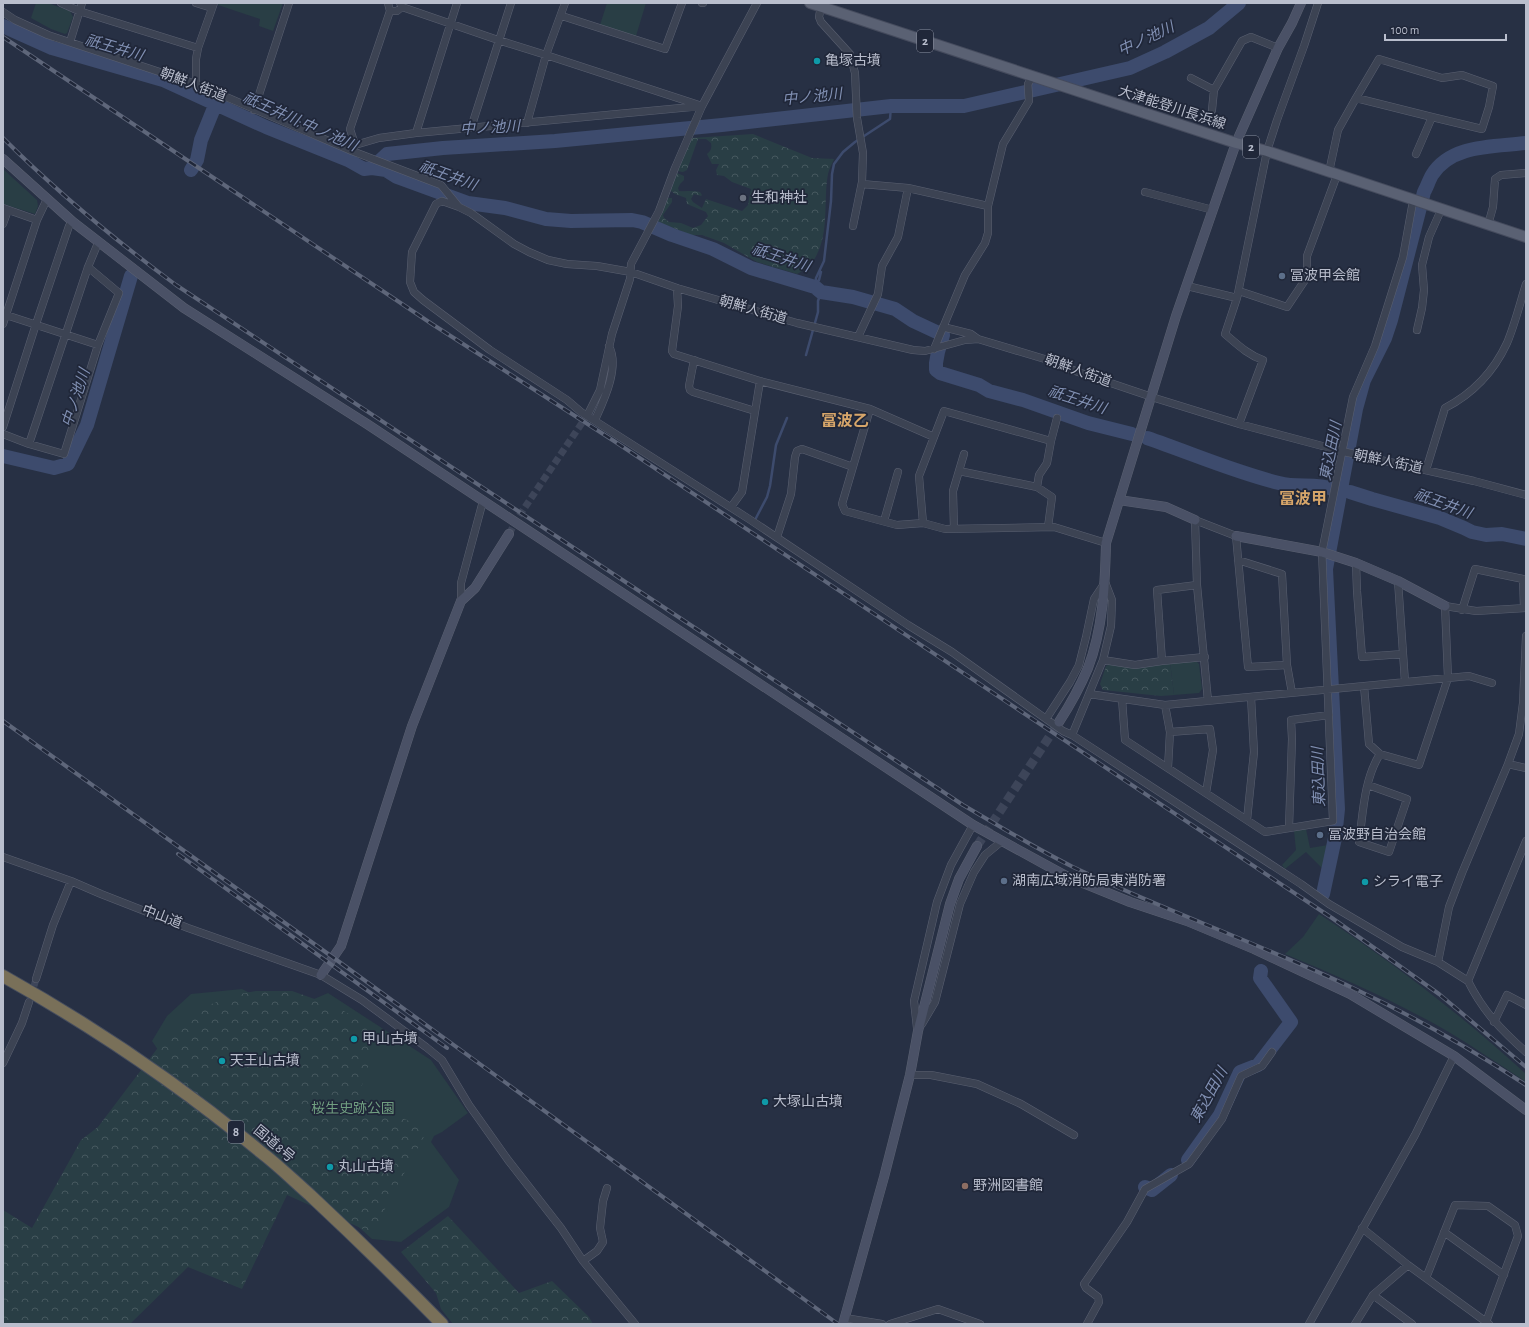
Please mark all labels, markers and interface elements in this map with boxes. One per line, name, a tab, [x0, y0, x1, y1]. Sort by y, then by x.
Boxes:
scale bar	[1385, 16, 1506, 42]
water label: 中ノ池川	[1115, 18, 1178, 58]
text: 100 m	[1391, 24, 1419, 36]
road number: 2	[917, 30, 933, 52]
water label: 祇王井川	[83, 32, 147, 64]
place label: 亀塚古墳	[825, 53, 881, 68]
marker: 亀塚古墳	[812, 56, 822, 66]
street label: 朝鮮人街道	[158, 65, 229, 104]
street label: 大津能登川長浜線	[1117, 82, 1228, 132]
water label: 中ノ池川	[781, 85, 845, 108]
water label: 祇王井川;中ノ池川	[241, 89, 362, 155]
water label: 中ノ池川	[460, 118, 522, 137]
road number: 2	[1243, 136, 1259, 158]
water label: 祇王井川	[417, 158, 481, 194]
place label: 生和神社	[751, 190, 807, 205]
marker: 生和神社	[738, 193, 748, 203]
water label: 祇王井川	[750, 241, 814, 275]
place label: 冨波甲会館	[1290, 268, 1360, 283]
marker: 冨波甲会館	[1277, 271, 1287, 281]
street label: 朝鮮人街道	[717, 293, 789, 326]
street label: 朝鮮人街道	[1043, 352, 1114, 390]
water label: 中ノ池川	[59, 365, 93, 429]
water label: 祇王井川	[1046, 383, 1110, 417]
district label: 冨波乙	[821, 412, 869, 429]
water label: 東込田川	[1317, 418, 1344, 482]
street label: 朝鮮人街道	[1352, 447, 1424, 476]
water label: 祇王井川	[1412, 486, 1476, 522]
district label: 冨波甲	[1279, 490, 1327, 507]
water label: 東込田川	[1309, 745, 1328, 807]
place label: 冨波野自治会館	[1328, 827, 1426, 842]
marker: 冨波野自治会館	[1315, 830, 1325, 840]
place label: 湖南広域消防局東消防署	[1012, 873, 1166, 888]
place label: シライ電子	[1373, 875, 1443, 889]
marker: 湖南広域消防局東消防署	[999, 876, 1009, 886]
marker: シライ電子	[1360, 877, 1370, 887]
street label: 中山道	[140, 902, 184, 931]
place label: 甲山古墳	[362, 1031, 418, 1046]
marker: 甲山古墳	[349, 1034, 359, 1044]
place label: 天王山古墳	[230, 1053, 300, 1068]
marker: 天王山古墳	[217, 1056, 227, 1066]
water label: 東込田川	[1187, 1063, 1231, 1125]
place label: 大塚山古墳	[773, 1094, 843, 1109]
marker: 大塚山古墳	[760, 1097, 770, 1107]
park label: 桜生史跡公園	[311, 1101, 395, 1116]
road number: 8	[228, 1121, 244, 1143]
street label: 国道8号	[251, 1122, 298, 1165]
place label: 丸山古墳	[338, 1159, 394, 1174]
marker: 丸山古墳	[325, 1162, 335, 1172]
place label: 野洲図書館	[973, 1177, 1043, 1193]
marker: 野洲図書館	[960, 1181, 970, 1191]

